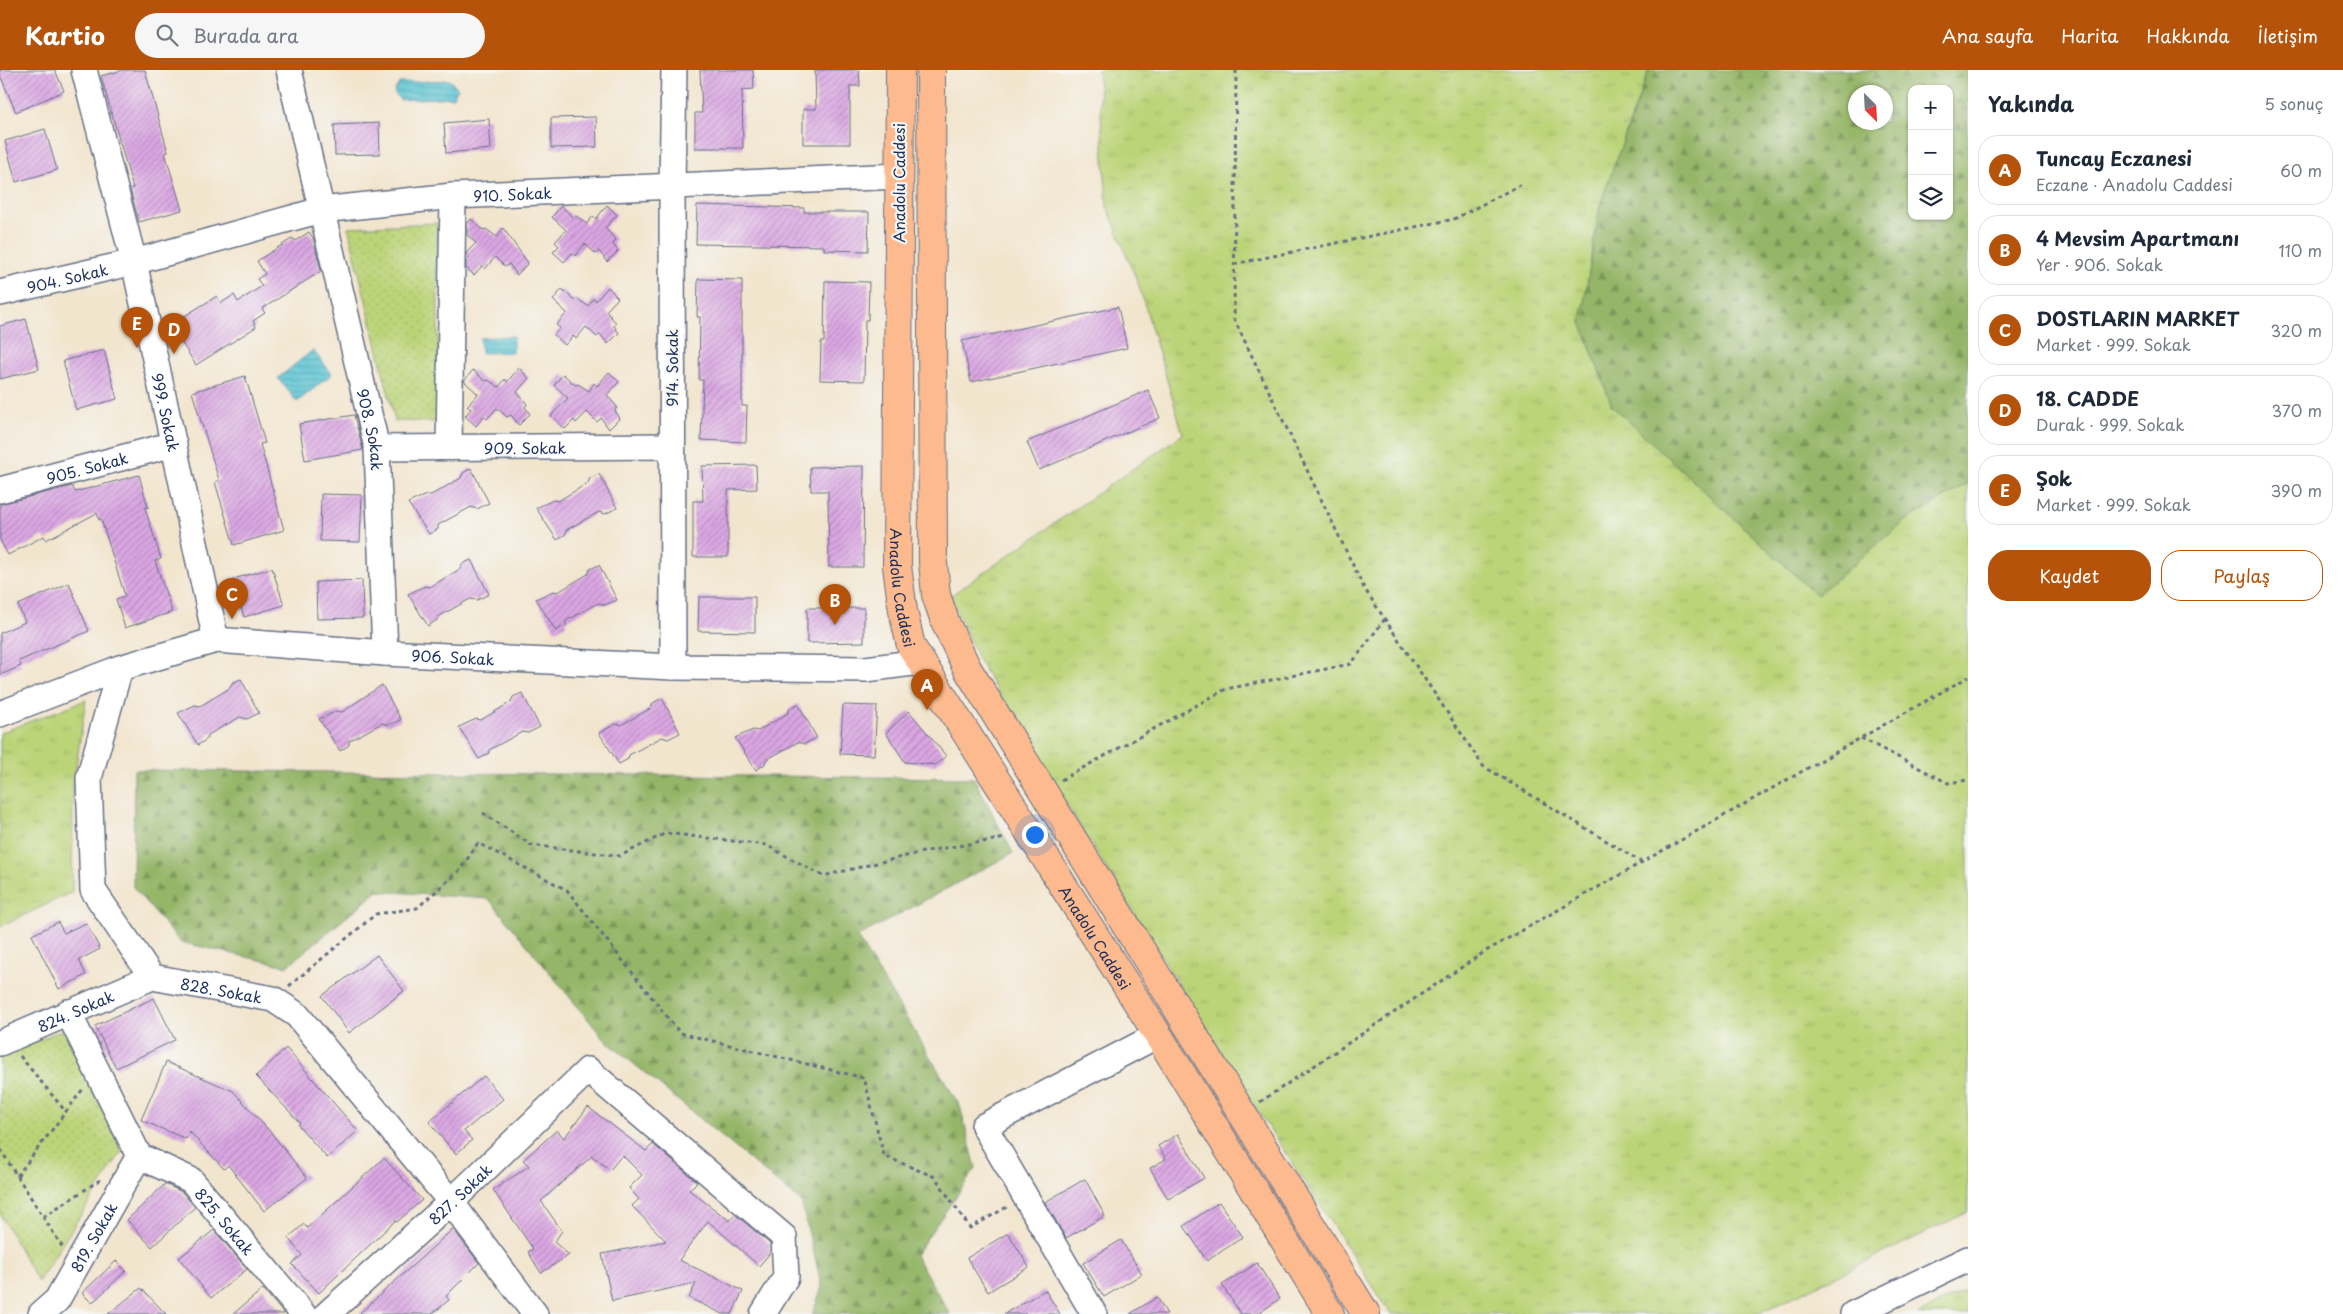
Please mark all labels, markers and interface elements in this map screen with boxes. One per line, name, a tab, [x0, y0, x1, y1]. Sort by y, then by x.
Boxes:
search box	[135, 13, 485, 58]
text: Kartio	[25, 17, 105, 53]
icon: search	[153, 21, 181, 49]
text: Burada ara	[193, 21, 298, 49]
text: Ana sayfa	[1942, 22, 2033, 49]
text: Harita	[2061, 22, 2118, 49]
text: Hakkında	[2146, 22, 2230, 49]
text: İletişim	[2258, 22, 2318, 49]
north arrow	[1848, 85, 1893, 130]
map controls	[1908, 85, 1953, 220]
button: +	[1908, 85, 1953, 130]
text: Yakında	[1988, 87, 2074, 119]
text: 5 sonuç	[2264, 91, 2323, 115]
street label: Anadolu Caddesi	[887, 123, 910, 243]
button: −	[1908, 130, 1953, 175]
text: Tuncay Eczanesi	[2036, 144, 2192, 172]
text: A	[1999, 158, 2011, 182]
text: 60 m	[2280, 158, 2322, 182]
text: Eczane · Anadolu Caddesi	[2036, 172, 2233, 196]
button: layers	[1908, 175, 1953, 220]
street label: 910. Sokak	[473, 180, 553, 207]
text: 4 Mevsim Apartmanı	[2036, 224, 2239, 252]
text: B	[2000, 238, 2010, 262]
text: 110 m	[2279, 238, 2322, 262]
text: Yer · 906. Sokak	[2036, 252, 2163, 276]
street label: 904. Sokak	[24, 257, 111, 298]
text: DOSTLARIN MARKET	[2036, 304, 2239, 332]
pin: E	[121, 307, 153, 348]
pin: D	[158, 313, 190, 354]
text: C	[1999, 318, 2011, 342]
text: 320 m	[2271, 318, 2322, 342]
street label: 914. Sokak	[660, 329, 683, 407]
text: Market · 999. Sokak	[2036, 332, 2191, 356]
street label: 999. Sokak	[147, 371, 186, 454]
text: 18. CADDE	[2036, 384, 2139, 412]
street label: 908. Sokak	[352, 386, 389, 471]
text: D	[1999, 398, 2011, 422]
text: 370 m	[2272, 398, 2322, 422]
text: Durak · 999. Sokak	[2036, 412, 2184, 436]
street label: 909. Sokak	[484, 435, 567, 459]
street label: 905. Sokak	[44, 445, 131, 489]
text: Şok	[2036, 464, 2072, 492]
text: E	[2000, 478, 2010, 502]
text: 390 m	[2271, 478, 2322, 502]
text: Market · 999. Sokak	[2036, 492, 2191, 516]
street label: Anadolu Caddesi	[885, 528, 922, 649]
button: Kaydet	[1988, 550, 2151, 601]
button: Paylaş	[2161, 550, 2323, 601]
pin: C	[216, 578, 248, 619]
pin: B	[819, 584, 851, 625]
street label: 906. Sokak	[411, 643, 495, 670]
pin: A	[911, 669, 943, 710]
your location	[1022, 822, 1048, 848]
street label: Anadolu Caddesi	[1054, 880, 1138, 994]
street label: 828. Sokak	[179, 971, 264, 1008]
street label: 824. Sokak	[33, 983, 117, 1037]
street label: 827. Sokak	[423, 1157, 497, 1229]
street label: 825. Sokak	[190, 1182, 260, 1260]
street label: 819. Sokak	[64, 1197, 122, 1276]

